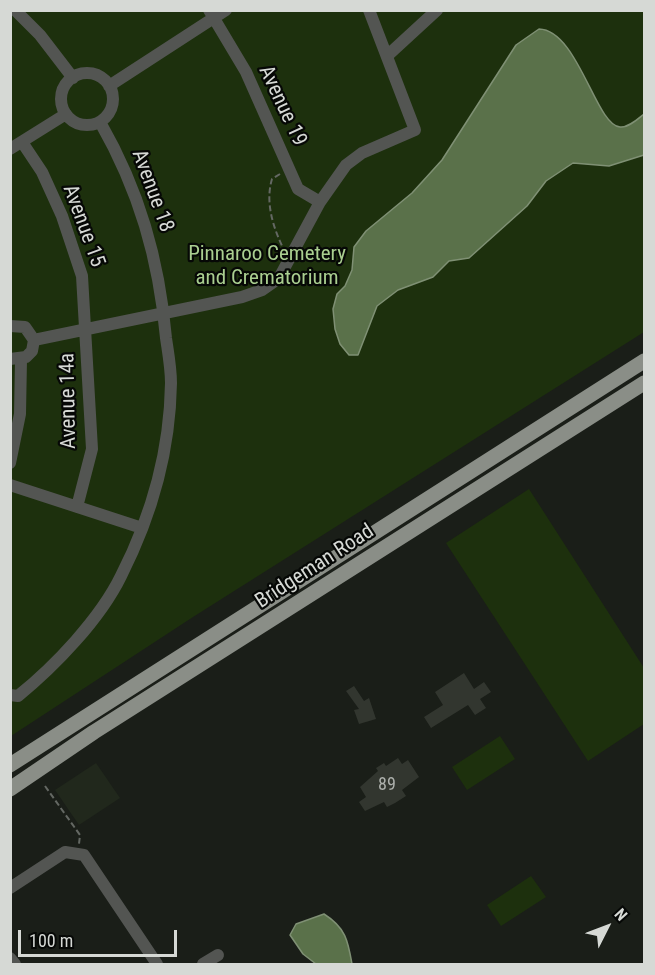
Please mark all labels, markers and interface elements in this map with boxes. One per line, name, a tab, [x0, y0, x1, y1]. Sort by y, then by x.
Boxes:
street label: Avenue 19	[252, 62, 312, 150]
street label: Avenue 18	[125, 146, 179, 236]
street label: Avenue 15	[56, 181, 110, 271]
park label: Pinnaroo Cemetery and Crematorium	[188, 242, 346, 292]
street label: Avenue 14a	[56, 353, 82, 449]
street label: Bridgeman Road	[251, 519, 379, 615]
house number: 89	[378, 774, 396, 796]
north arrow	[577, 897, 637, 957]
text: N	[610, 905, 631, 925]
scale bar	[21, 918, 180, 956]
text: 100 m	[29, 930, 73, 951]

